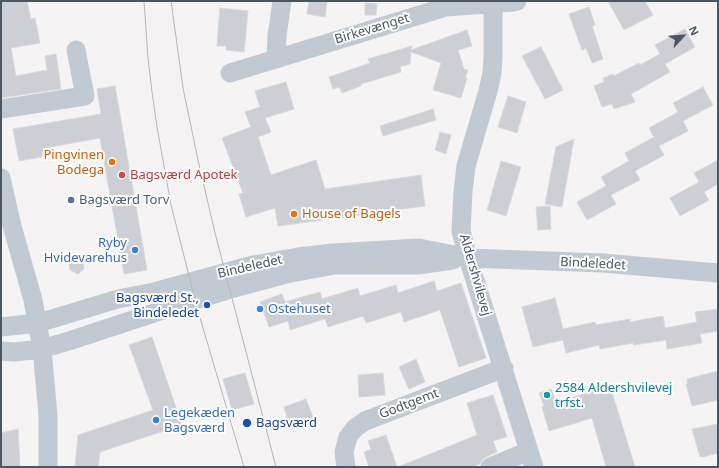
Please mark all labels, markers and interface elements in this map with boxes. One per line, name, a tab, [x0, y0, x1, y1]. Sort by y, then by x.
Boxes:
street label: Birkevænget	[333, 10, 411, 48]
north arrow	[663, 16, 703, 56]
text: N	[686, 23, 703, 38]
place label: Pingvinen Bodega	[43, 147, 104, 178]
marker: Pingvinen Bodega	[107, 157, 117, 167]
place label: Bagsværd Apotek	[130, 167, 237, 183]
marker: Bagsværd Apotek	[117, 170, 127, 180]
place label: Bagsværd Torv	[79, 192, 169, 208]
marker: Bagsværd Torv	[66, 195, 76, 205]
place label: House of Bagels	[302, 206, 401, 222]
marker: House of Bagels	[289, 209, 299, 219]
street label: Aldershvilevej	[456, 232, 494, 318]
place label: Ryby Hvidevarehus	[44, 235, 127, 266]
marker: Ryby Hvidevarehus	[130, 245, 140, 255]
street label: Bindeledet	[216, 252, 284, 282]
street label: Bindeledet	[560, 254, 626, 274]
place label: Bagsværd St., Bindeledet	[116, 290, 199, 321]
marker: Bagsværd St., Bindeledet	[202, 300, 212, 310]
place label: Ostehuset	[268, 301, 331, 317]
marker: Ostehuset	[255, 304, 265, 314]
place label: 2584 Aldershvilevej trfst.	[555, 380, 672, 411]
street label: Godtgemt	[377, 386, 441, 422]
marker: 2584 Aldershvilevej trfst.	[542, 390, 552, 400]
place label: Legekæden Bagsværd	[164, 405, 235, 436]
marker: Legekæden Bagsværd	[151, 415, 161, 425]
place label: Bagsværd	[256, 415, 317, 431]
marker: Bagsværd	[241, 417, 253, 429]

